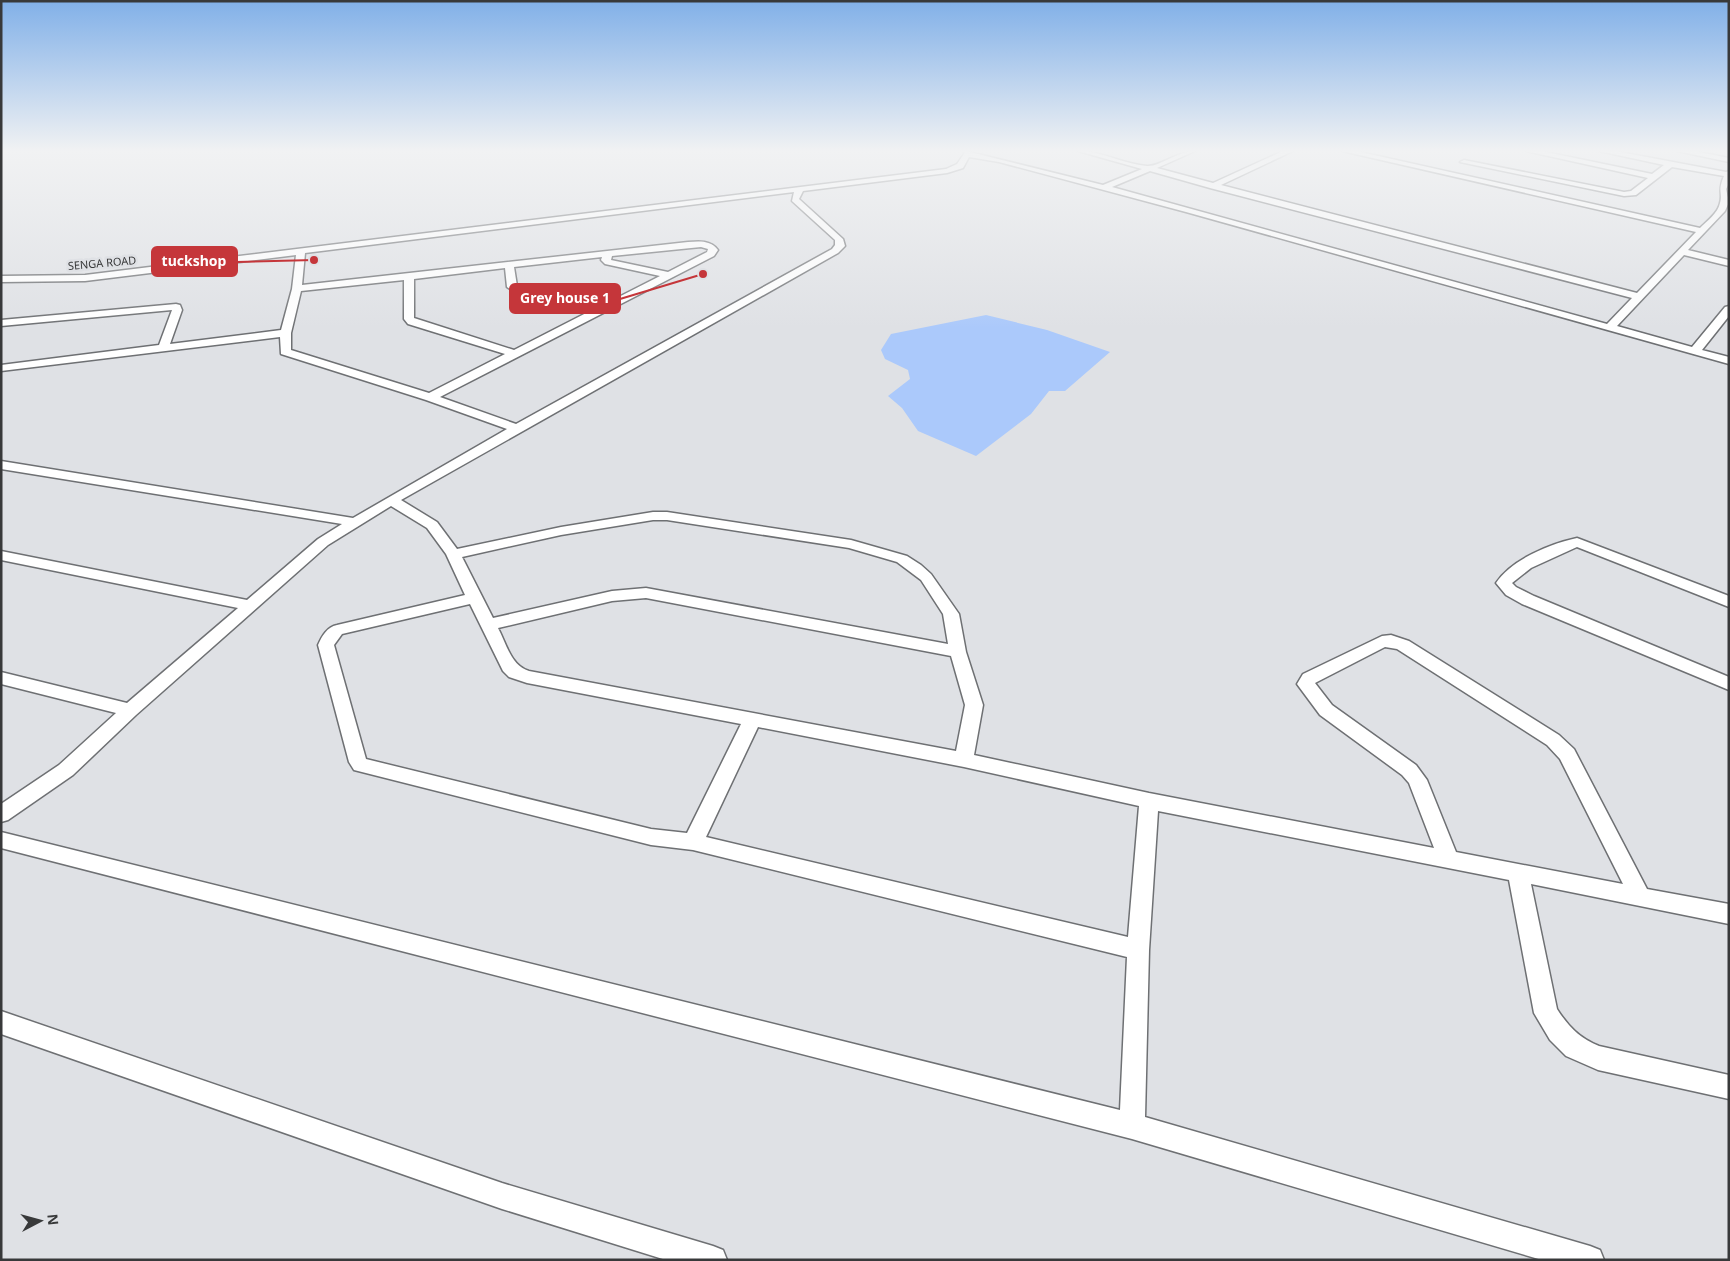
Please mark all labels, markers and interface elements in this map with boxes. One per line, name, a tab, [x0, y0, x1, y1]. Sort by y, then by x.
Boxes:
callout: tuckshop	[152, 247, 237, 276]
text: tuckshop	[162, 251, 227, 270]
street label: SENGA ROAD	[67, 252, 137, 273]
callout: Grey house 1	[510, 284, 620, 313]
text: Grey house 1	[520, 288, 610, 307]
north arrow	[15, 1196, 65, 1246]
text: N	[43, 1213, 63, 1226]

